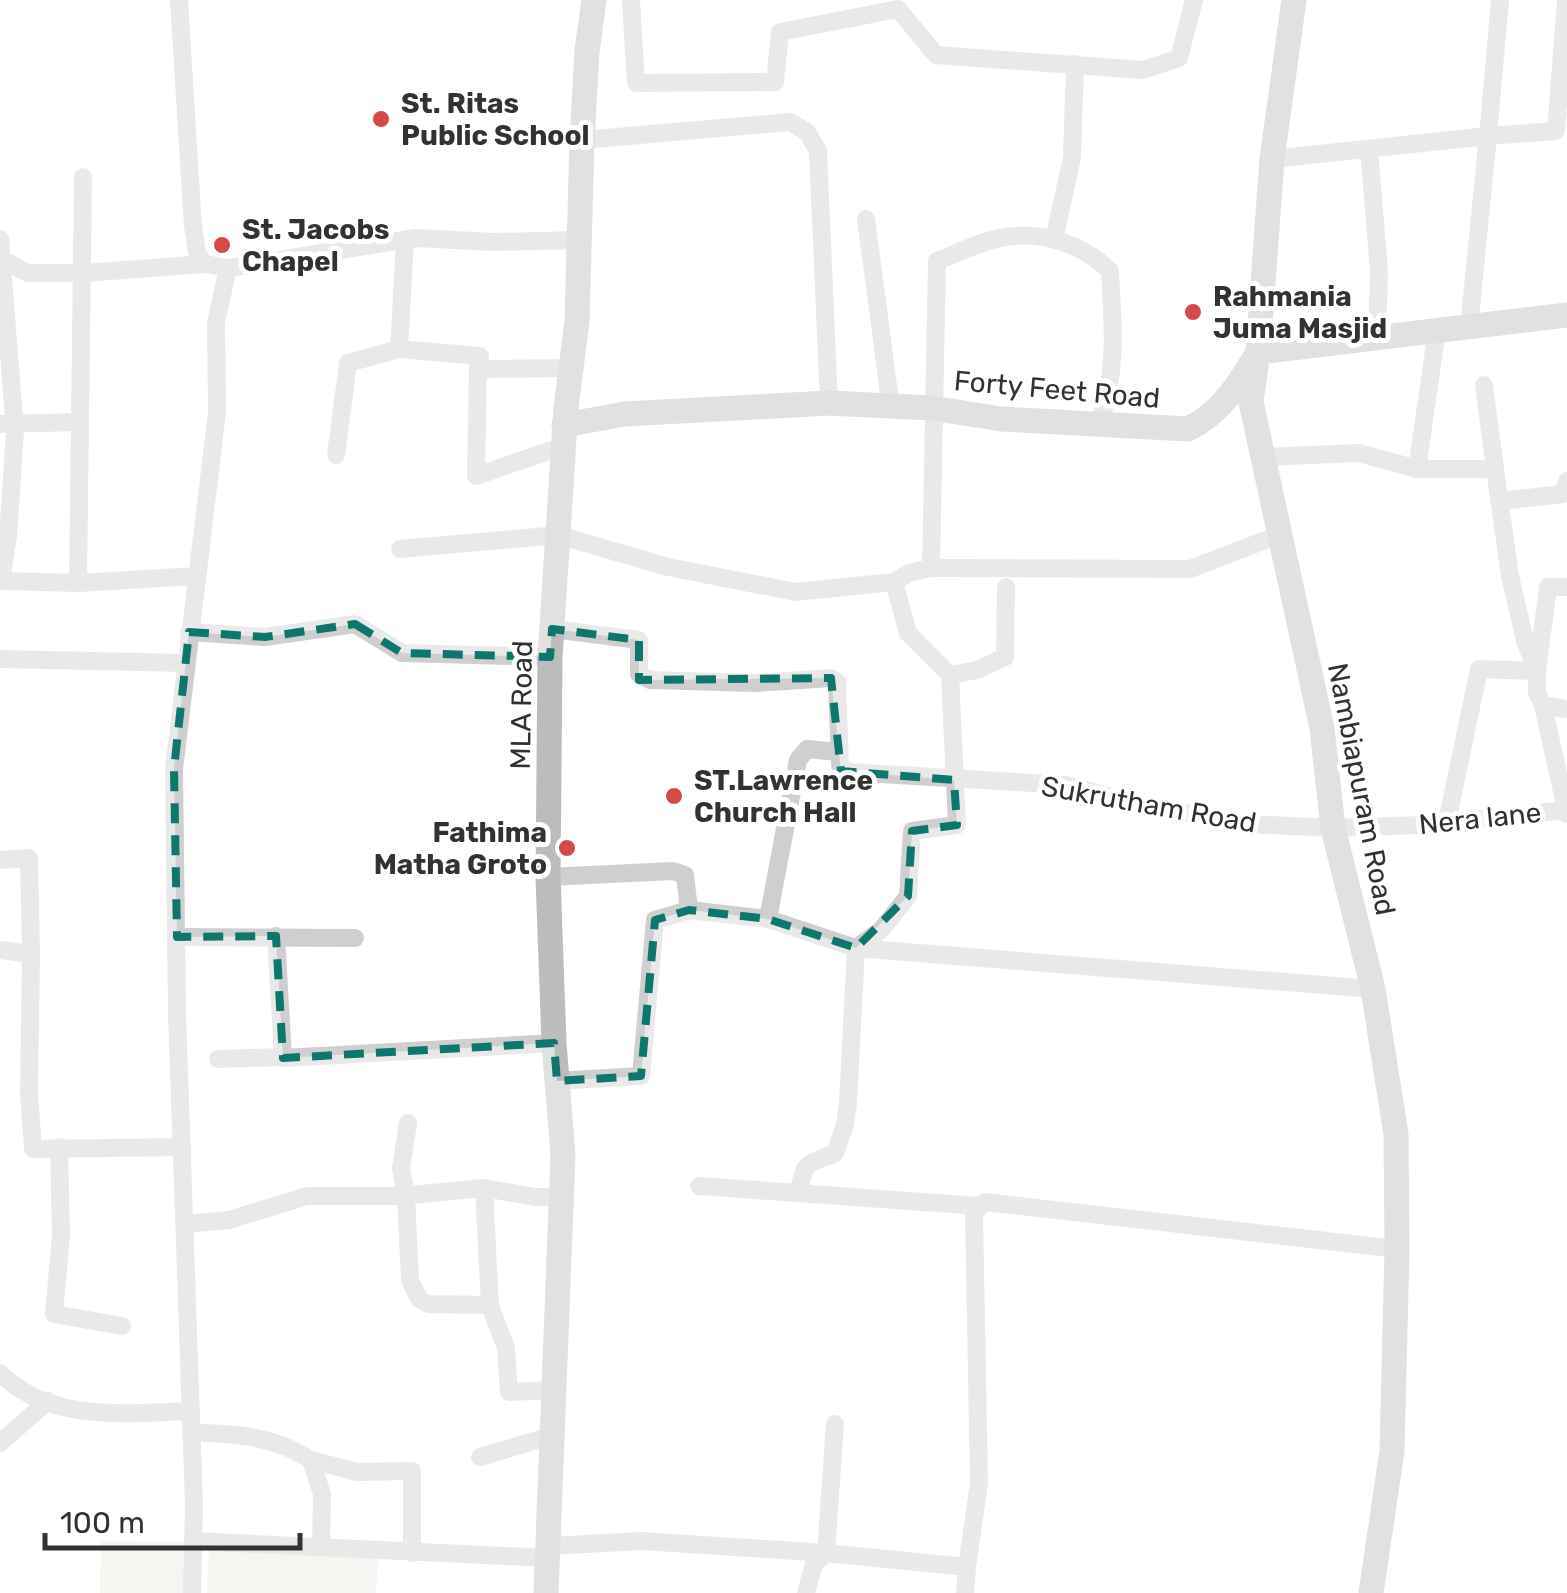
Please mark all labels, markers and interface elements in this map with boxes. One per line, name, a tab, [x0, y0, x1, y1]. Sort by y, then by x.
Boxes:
place label: St. Ritas Public School	[401, 87, 590, 152]
marker: St. Ritas Public School	[370, 108, 392, 130]
place label: St. Jacobs Chapel	[242, 213, 390, 278]
marker: St. Jacobs Chapel	[211, 234, 233, 256]
place label: Rahmania Juma Masjid	[1213, 280, 1387, 345]
marker: Rahmania Juma Masjid	[1182, 301, 1204, 323]
street label: Forty Feet Road	[953, 364, 1161, 415]
street label: MLA Road	[504, 640, 539, 770]
street label: Nambiapuram Road	[1321, 660, 1402, 918]
place label: ST.Lawrence Church Hall	[694, 764, 873, 829]
street label: Sukrutham Road	[1039, 769, 1259, 840]
marker: ST.Lawrence Church Hall	[663, 785, 685, 807]
street label: Nera lane	[1417, 796, 1543, 841]
place label: Fathima Matha Groto	[374, 816, 547, 881]
marker: Fathima Matha Groto	[556, 837, 578, 859]
scale bar	[45, 1488, 300, 1550]
text: 100 m	[60, 1505, 145, 1541]

